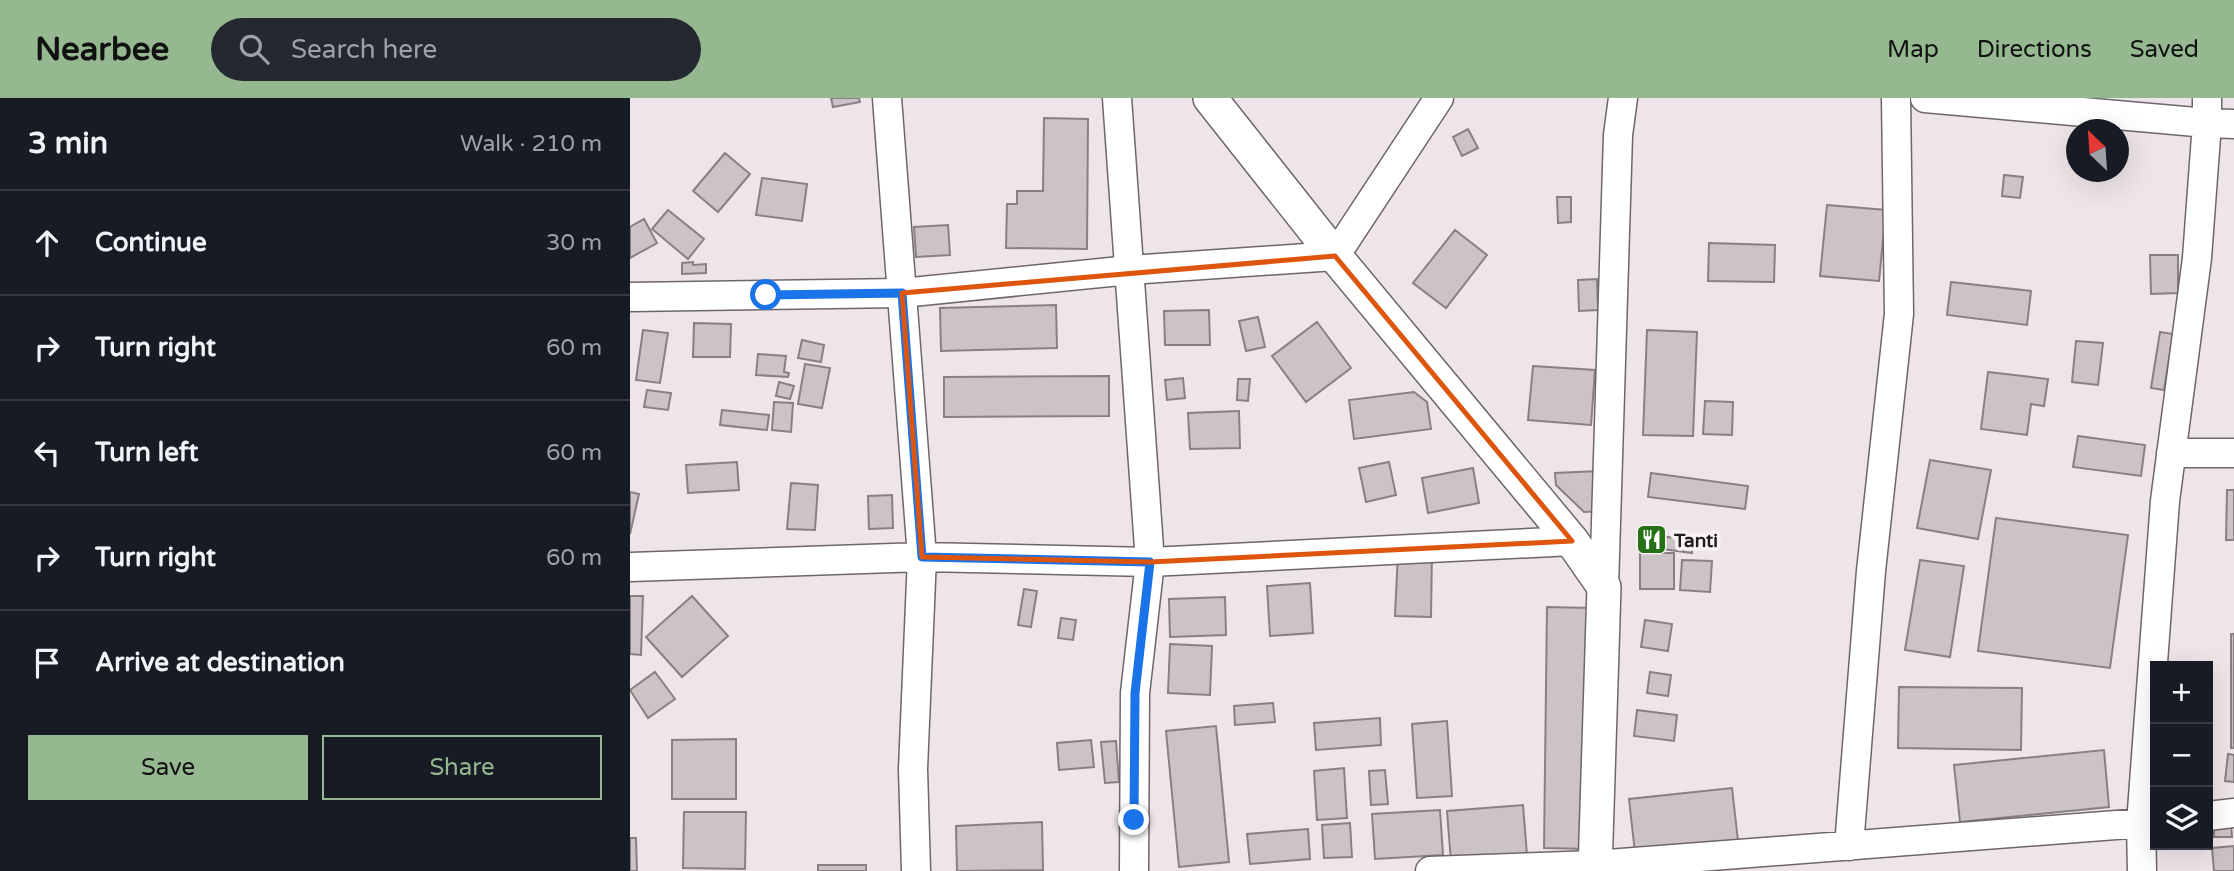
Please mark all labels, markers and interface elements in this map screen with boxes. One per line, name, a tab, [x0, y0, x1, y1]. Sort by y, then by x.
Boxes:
search box	[211, 18, 701, 81]
text: Nearbee	[35, 30, 169, 69]
icon: search	[235, 30, 273, 68]
text: Search here	[291, 34, 437, 65]
text: Map	[1887, 35, 1939, 64]
text: Directions	[1977, 35, 2092, 64]
text: Saved	[2130, 35, 2199, 64]
north arrow	[2066, 119, 2129, 182]
text: 3 min	[28, 125, 108, 162]
text: Walk · 210 m	[460, 130, 602, 158]
icon: ahead	[28, 224, 66, 262]
text: Continue	[95, 227, 207, 258]
text: 30 m	[546, 229, 602, 257]
route start	[750, 279, 781, 310]
icon: right	[28, 329, 66, 367]
text: Turn right	[95, 332, 216, 363]
text: 60 m	[546, 334, 602, 362]
icon: left	[28, 434, 66, 472]
text: Turn left	[95, 437, 198, 468]
text: 60 m	[546, 439, 602, 467]
restaurant icon: Tanti	[1634, 523, 1668, 557]
place label: Tanti	[1673, 530, 1718, 552]
icon: right	[28, 539, 66, 577]
text: Turn right	[95, 542, 216, 573]
text: 60 m	[546, 544, 602, 572]
icon: arrive	[28, 644, 66, 682]
text: Arrive at destination	[95, 647, 345, 678]
map controls	[2150, 661, 2213, 850]
button: +	[2150, 661, 2213, 724]
button: −	[2150, 724, 2213, 787]
button: Save	[28, 735, 308, 800]
button: Share	[322, 735, 602, 800]
button: layers	[2150, 787, 2213, 850]
route end	[1118, 804, 1149, 835]

